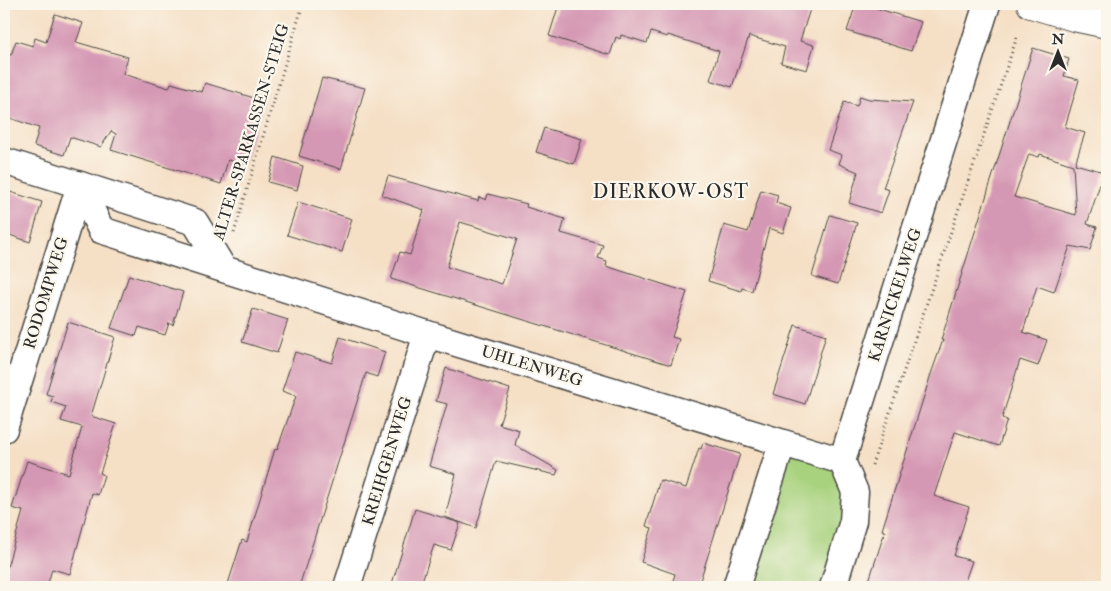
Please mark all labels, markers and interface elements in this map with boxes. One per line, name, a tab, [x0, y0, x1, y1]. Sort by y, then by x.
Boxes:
street label: ALTER-SPARKASSEN-STEIG	[208, 21, 294, 244]
north arrow	[1034, 28, 1084, 78]
text: N	[1051, 31, 1065, 48]
district label: DIERKOW-OST	[593, 180, 749, 204]
street label: KARNICKELWEG	[864, 226, 926, 364]
street label: RODOMPWEG	[19, 235, 73, 351]
street label: UHLENWEG	[479, 341, 585, 391]
street label: KREIHGENWEG	[358, 394, 416, 528]

